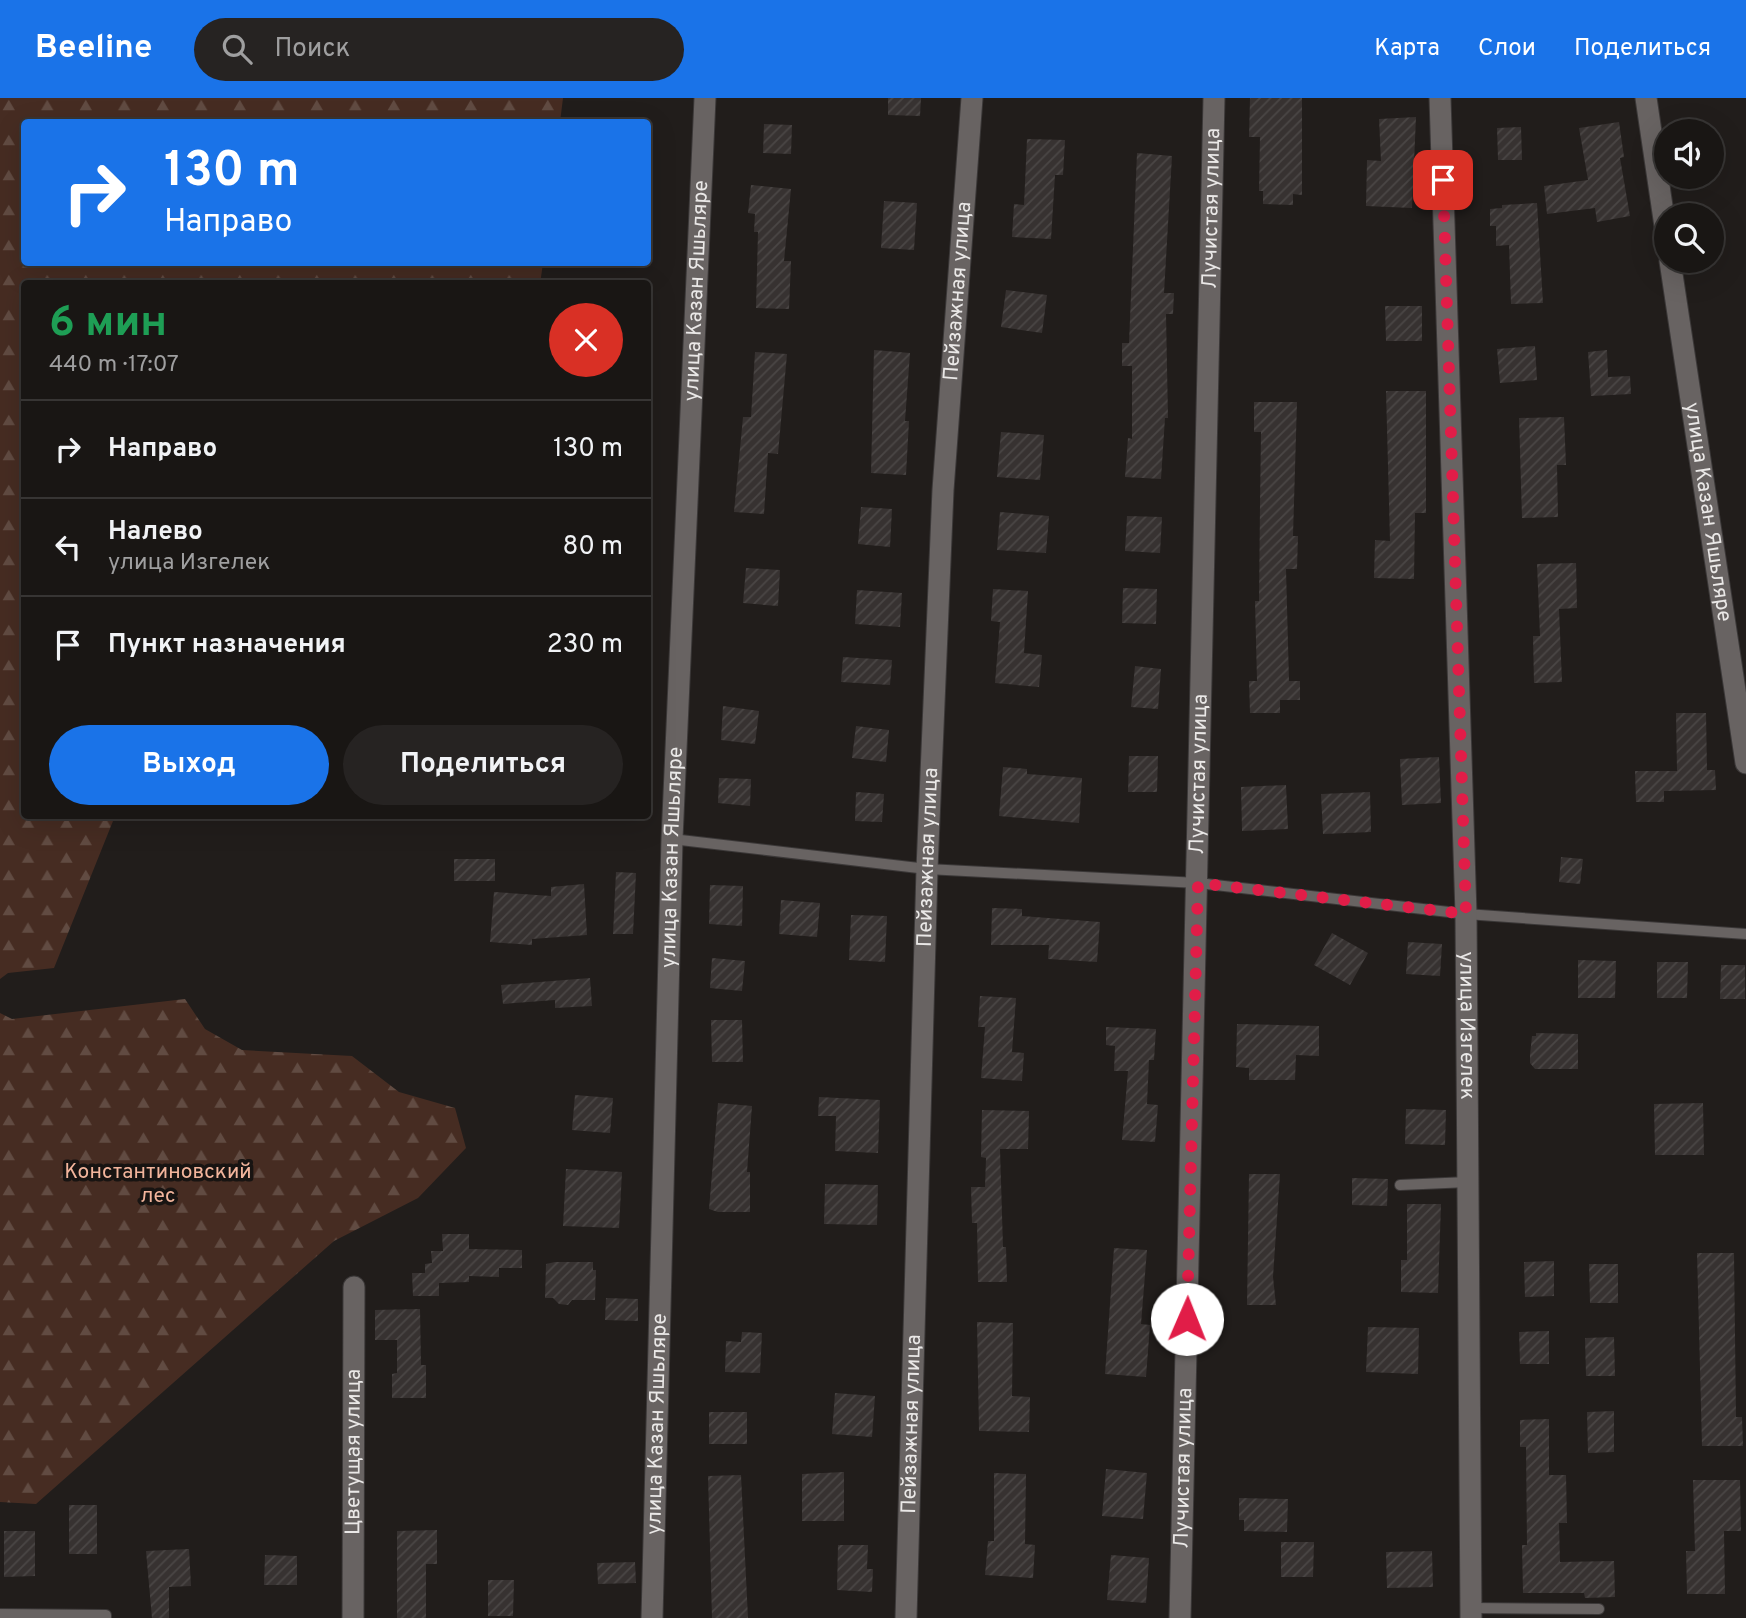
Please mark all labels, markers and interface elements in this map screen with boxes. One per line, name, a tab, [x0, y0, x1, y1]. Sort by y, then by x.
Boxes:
search box	[194, 18, 684, 81]
text: Beeline	[35, 28, 152, 70]
icon: search	[218, 30, 256, 68]
text: Поиск	[274, 33, 350, 66]
text: Карта	[1374, 34, 1440, 64]
text: Слои	[1478, 34, 1536, 64]
text: Поделиться	[1574, 34, 1711, 64]
map controls	[1654, 119, 1724, 273]
button: sound	[1654, 119, 1724, 189]
street label: Лучистая улица	[1196, 128, 1227, 289]
text: 130 m	[164, 142, 300, 204]
icon: right	[49, 147, 140, 238]
pin	[1413, 150, 1473, 210]
icon: arrive	[1424, 161, 1462, 199]
street label: улица Казан Яшьляре	[678, 180, 715, 402]
street label: Пейзажная улица	[938, 201, 978, 382]
text: Направо	[164, 203, 292, 243]
button: search	[1654, 203, 1724, 273]
text: 6 мин	[49, 298, 167, 351]
button: close	[549, 303, 623, 377]
text: 440 m · 17:07	[49, 351, 179, 380]
street label: улица Казан Яшьляре	[1678, 401, 1738, 624]
icon: right	[49, 430, 87, 468]
text: Направо	[108, 433, 217, 466]
text: 130 m	[553, 433, 623, 466]
text: Налево	[108, 516, 203, 549]
icon: left	[49, 528, 87, 566]
text: 80 m	[563, 531, 623, 564]
text: улица Изгелек	[108, 549, 270, 578]
icon: arrive	[49, 626, 87, 664]
text: Пункт назначения	[108, 629, 346, 662]
text: 230 m	[547, 629, 623, 662]
street label: Лучистая улица	[1184, 693, 1214, 855]
button: Выход	[49, 725, 329, 805]
button: Поделиться	[343, 725, 623, 805]
street label: улица Казан Яшьляре	[655, 746, 690, 968]
street label: Пейзажная улица	[911, 767, 945, 947]
street label: улица Изгелек	[1453, 951, 1481, 1100]
park label: Константиновский лес	[64, 1159, 252, 1210]
position arrow	[1150, 1282, 1224, 1356]
street label: улица Казан Яшьляре	[641, 1313, 673, 1535]
street label: Пейзажная улица	[895, 1334, 927, 1514]
street label: Цветущая улица	[340, 1369, 367, 1535]
street label: Лучистая улица	[1168, 1387, 1199, 1549]

